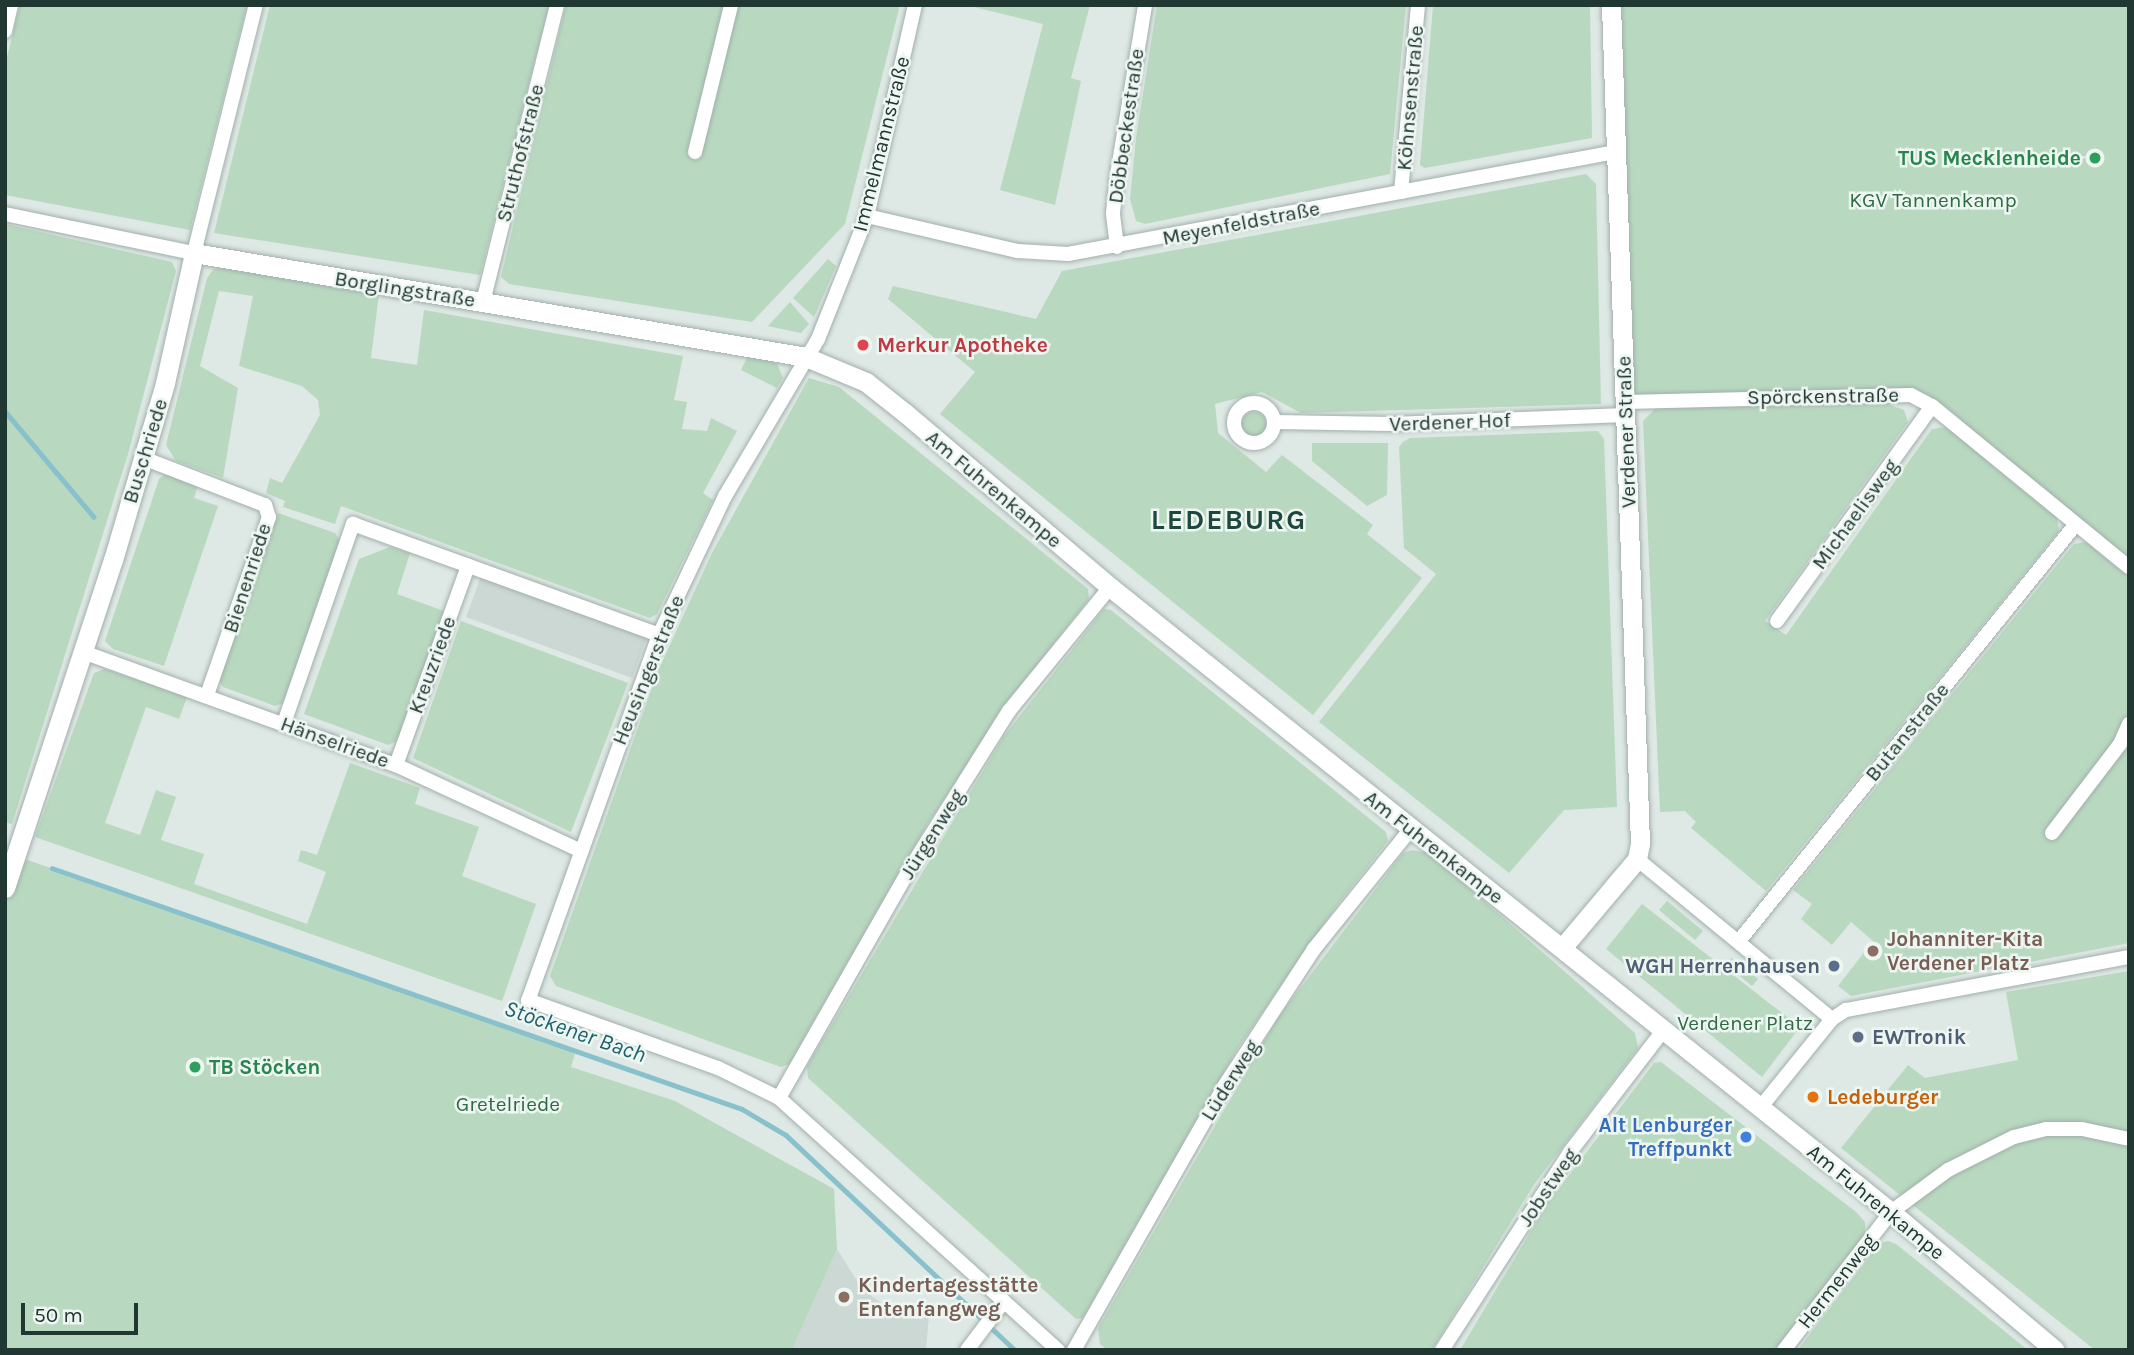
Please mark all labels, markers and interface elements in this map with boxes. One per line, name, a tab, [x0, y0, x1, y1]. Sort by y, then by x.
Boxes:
street label: Köhnsenstraße	[1391, 24, 1429, 172]
street label: Döbbeckestraße	[1103, 47, 1149, 205]
street label: Immelmannstraße	[847, 54, 915, 234]
street label: Struthofstraße	[491, 81, 549, 225]
place label: TUS Mecklenheide	[1898, 145, 2081, 171]
marker: TUS Mecklenheide	[2087, 150, 2103, 166]
park label: KGV Tannenkamp	[1849, 187, 2017, 213]
street label: Meyenfeldstraße	[1160, 195, 1322, 251]
street label: Borglingstraße	[333, 265, 477, 313]
place label: Merkur Apotheke	[877, 332, 1048, 358]
marker: Merkur Apotheke	[855, 337, 871, 353]
street label: Verdener Straße	[1611, 356, 1641, 508]
street label: Spörckenstraße	[1747, 382, 1899, 410]
street label: Buschriede	[117, 396, 173, 506]
street label: Verdener Hof	[1389, 407, 1511, 437]
street label: Am Fuhrenkampe	[921, 425, 1067, 553]
street label: Michaelisweg	[1806, 454, 1904, 574]
district label: LEDEBURG	[1152, 503, 1306, 537]
street label: Bienenriede	[217, 520, 277, 636]
street label: Heusingerstraße	[606, 591, 690, 749]
street label: Kreuzriede	[403, 613, 461, 717]
street label: Butanstraße	[1860, 678, 1954, 786]
street label: Hänselriede	[277, 711, 393, 773]
street label: Jürgenweg	[894, 784, 970, 884]
street label: Am Fuhrenkampe	[1359, 785, 1509, 909]
place label: Johanniter-Kita Verdener Platz	[1887, 926, 2043, 976]
marker: Johanniter-Kita Verdener Platz	[1865, 943, 1881, 959]
place label: WGH Herrenhausen	[1625, 953, 1820, 979]
marker: WGH Herrenhausen	[1826, 958, 1842, 974]
water label: Stöckener Bach	[500, 995, 650, 1069]
park label: Verdener Platz	[1677, 1010, 1813, 1036]
place label: EWTronik	[1872, 1024, 1966, 1050]
marker: EWTronik	[1850, 1029, 1866, 1045]
street label: Lüderweg	[1195, 1035, 1265, 1125]
place label: TB Stöcken	[209, 1054, 320, 1080]
marker: TB Stöcken	[187, 1059, 203, 1075]
place label: Ledeburger	[1827, 1084, 1938, 1110]
marker: Ledeburger	[1805, 1089, 1821, 1105]
park label: Gretelriede	[456, 1091, 560, 1117]
place label: Alt Lenburger Treffpunkt	[1599, 1112, 1732, 1162]
marker: Alt Lenburger Treffpunkt	[1738, 1129, 1754, 1145]
street label: Am Fuhrenkampe	[1802, 1139, 1950, 1265]
street label: Jobstweg	[1513, 1143, 1583, 1231]
street label: Hermenweg	[1792, 1229, 1882, 1333]
place label: Kindertagesstätte Entenfangweg	[858, 1272, 1038, 1322]
scale bar	[24, 1288, 142, 1332]
marker: Kindertagesstätte Entenfangweg	[836, 1289, 852, 1305]
text: 50 m	[34, 1303, 83, 1327]

